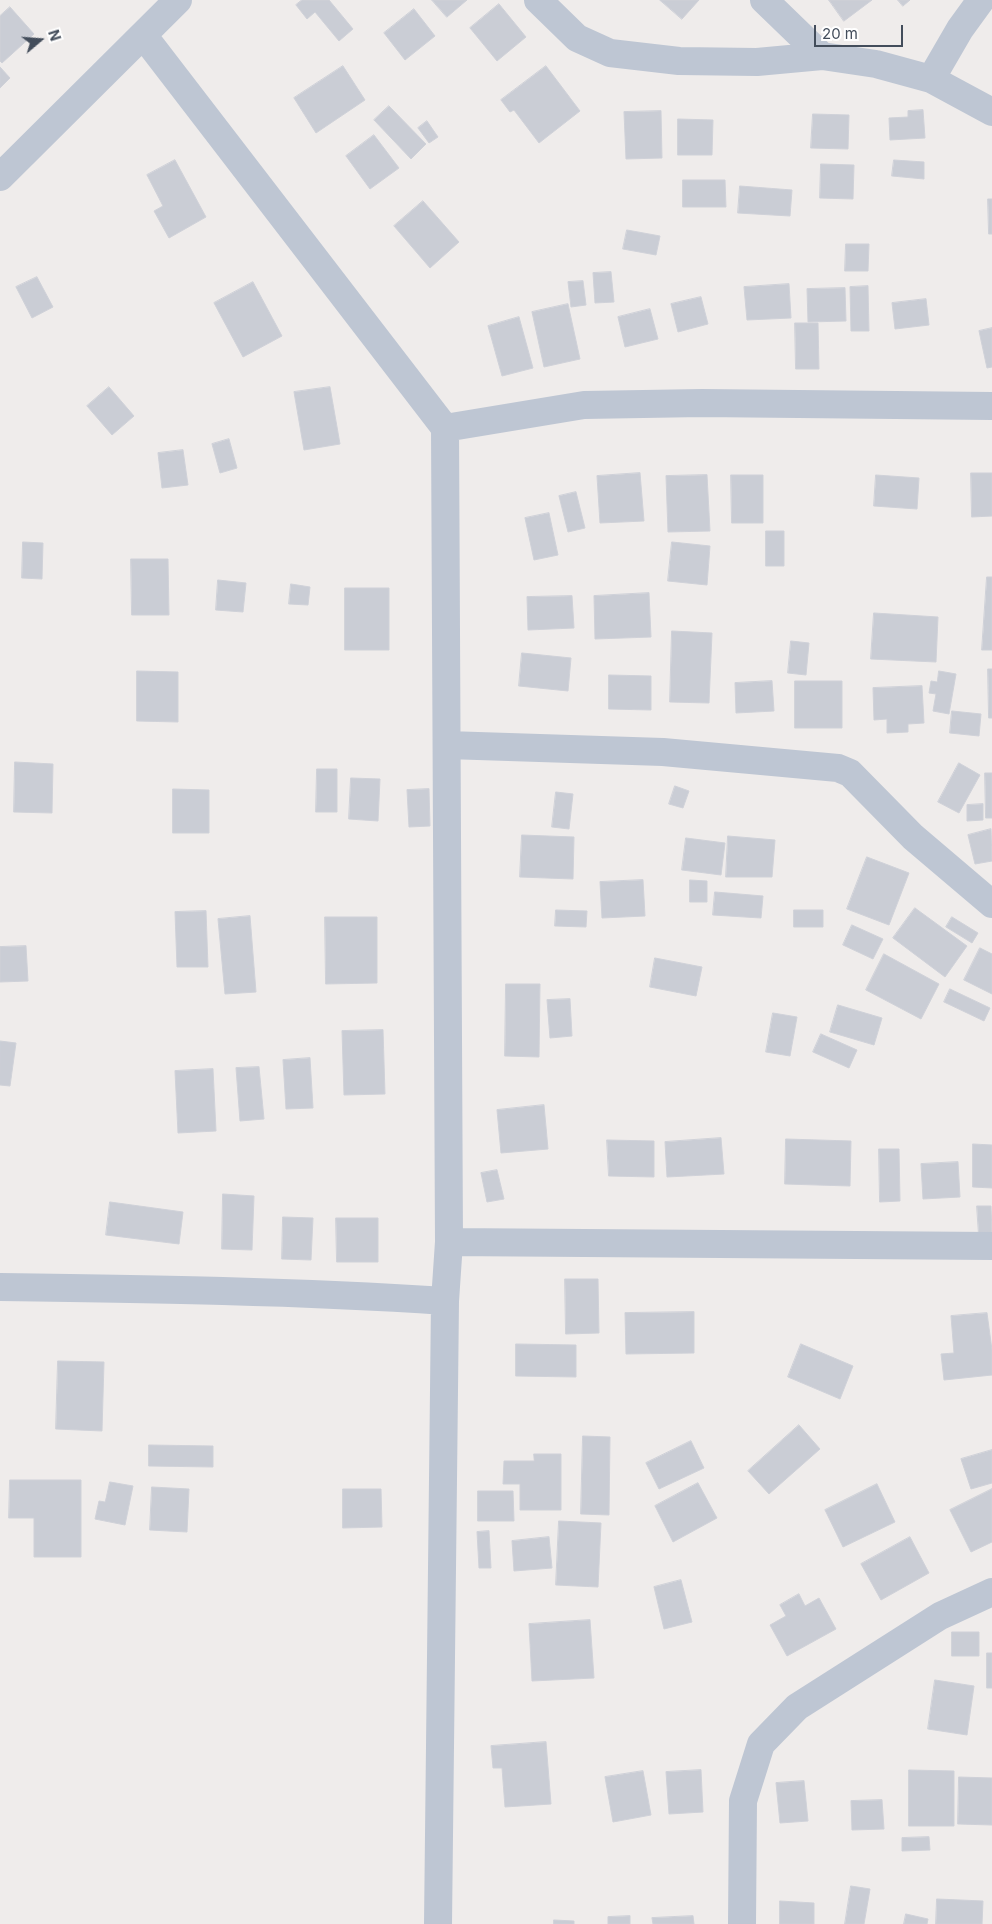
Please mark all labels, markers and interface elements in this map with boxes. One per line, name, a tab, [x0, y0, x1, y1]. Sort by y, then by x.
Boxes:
north arrow	[15, 15, 65, 65]
scale bar	[817, 15, 906, 47]
text: 20 m	[822, 24, 858, 43]
text: N	[45, 28, 64, 43]

